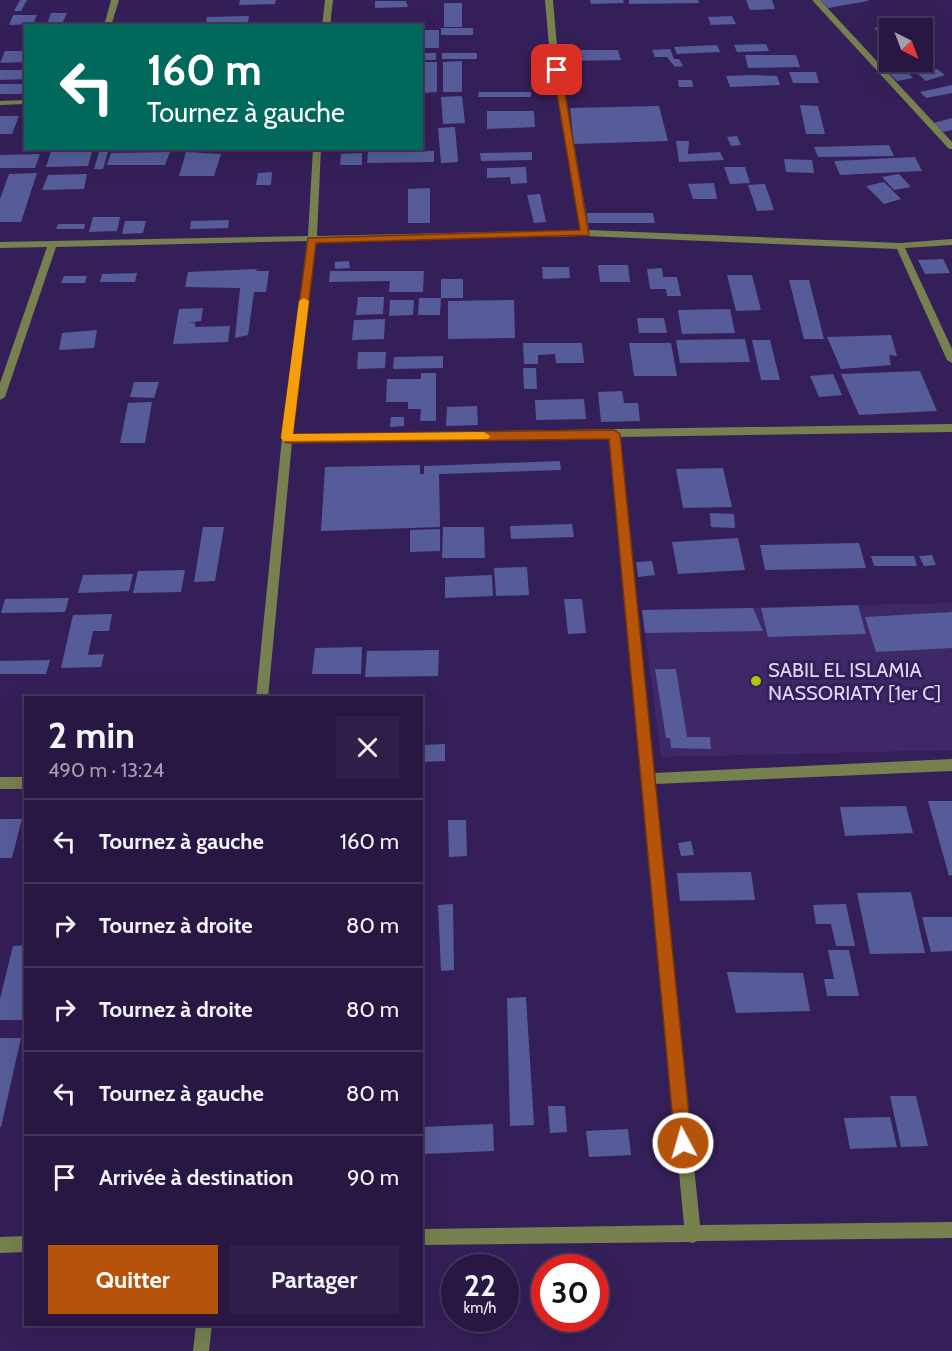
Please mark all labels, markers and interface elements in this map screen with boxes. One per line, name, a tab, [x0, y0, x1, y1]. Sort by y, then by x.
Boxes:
north arrow	[879, 18, 933, 72]
map controls	[879, 18, 933, 72]
text: 160 m	[147, 44, 262, 96]
pin	[531, 44, 582, 95]
icon: left	[48, 48, 126, 126]
icon: arrive	[540, 53, 573, 86]
text: Tournez à gauche	[147, 96, 345, 129]
place label: SABIL EL ISLAMIA NASSORIATY [1er C]	[768, 658, 941, 705]
marker: SABIL EL ISLAMIA NASSORIATY [1er C]	[749, 674, 763, 688]
text: 2 min	[48, 713, 135, 757]
button: close	[336, 716, 399, 779]
text: 490 m · 13:24	[48, 758, 164, 782]
icon: left	[48, 825, 81, 858]
text: Tournez à gauche	[99, 828, 264, 855]
text: 160 m	[340, 828, 399, 855]
icon: right	[48, 909, 81, 942]
text: Tournez à droite	[99, 912, 253, 939]
text: 80 m	[346, 912, 399, 939]
icon: right	[48, 993, 81, 1026]
text: Tournez à droite	[99, 996, 253, 1023]
text: 80 m	[346, 996, 399, 1023]
icon: left	[48, 1077, 81, 1110]
text: Tournez à gauche	[99, 1080, 264, 1107]
text: 80 m	[346, 1080, 399, 1107]
position arrow	[651, 1111, 715, 1175]
icon: arrive	[48, 1161, 81, 1194]
text: Arrivée à destination	[99, 1164, 293, 1191]
text: 90 m	[347, 1164, 399, 1191]
button: Quitter	[48, 1245, 218, 1314]
button: Partager	[230, 1245, 399, 1314]
speed limit sign: 30	[531, 1254, 609, 1332]
text: 22	[464, 1267, 496, 1304]
text: km/h	[464, 1299, 496, 1317]

